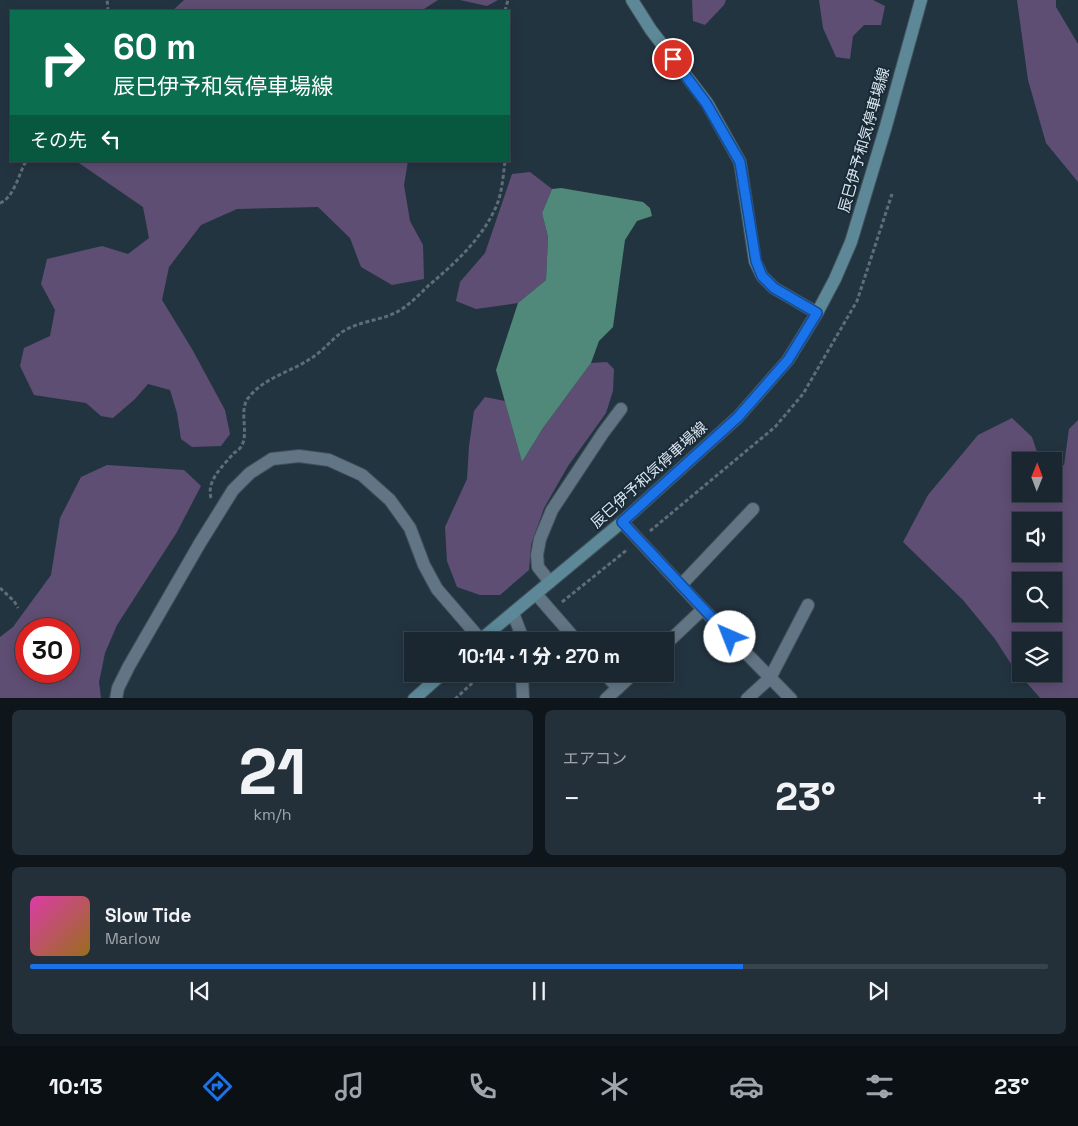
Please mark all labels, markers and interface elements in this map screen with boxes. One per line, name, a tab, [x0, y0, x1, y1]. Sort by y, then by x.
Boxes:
text: 60 m	[113, 25, 196, 69]
icon: right	[30, 30, 95, 95]
pin	[652, 38, 694, 80]
icon: arrive	[659, 45, 687, 73]
street label: 辰巳伊予和気停車場線	[834, 65, 893, 215]
text: 辰巳伊予和気停車場線	[113, 72, 333, 100]
icon: left	[97, 125, 125, 153]
text: その先	[30, 128, 87, 153]
street label: 辰巳伊予和気停車場線	[587, 417, 711, 532]
north arrow	[1012, 452, 1062, 502]
map controls	[1012, 452, 1062, 682]
button: sound	[1012, 512, 1062, 562]
button: search	[1012, 572, 1062, 622]
position arrow	[703, 610, 755, 662]
speed limit sign: 30	[15, 618, 80, 683]
button: layers	[1012, 632, 1062, 682]
text: 10:14 · 1 分 · 270 m	[458, 644, 620, 669]
text: 21	[239, 730, 307, 813]
text: エアコン	[563, 748, 627, 769]
text: 23°	[775, 773, 836, 821]
text: −	[563, 780, 580, 816]
text: +	[1031, 780, 1048, 816]
text: km/h	[253, 804, 292, 825]
text: Slow Tide	[105, 903, 191, 928]
text: Marlow	[105, 928, 161, 949]
icon: previous	[186, 977, 214, 1005]
icon: pause	[525, 977, 553, 1005]
icon: next	[864, 977, 892, 1005]
icon: directions	[200, 1069, 235, 1104]
icon: music	[332, 1069, 367, 1104]
icon: phone	[465, 1069, 500, 1104]
icon: climate	[597, 1069, 632, 1104]
icon: car	[729, 1069, 764, 1104]
icon: filters	[862, 1069, 897, 1104]
text: 10:13	[49, 1072, 103, 1100]
text: 23°	[994, 1072, 1029, 1100]

